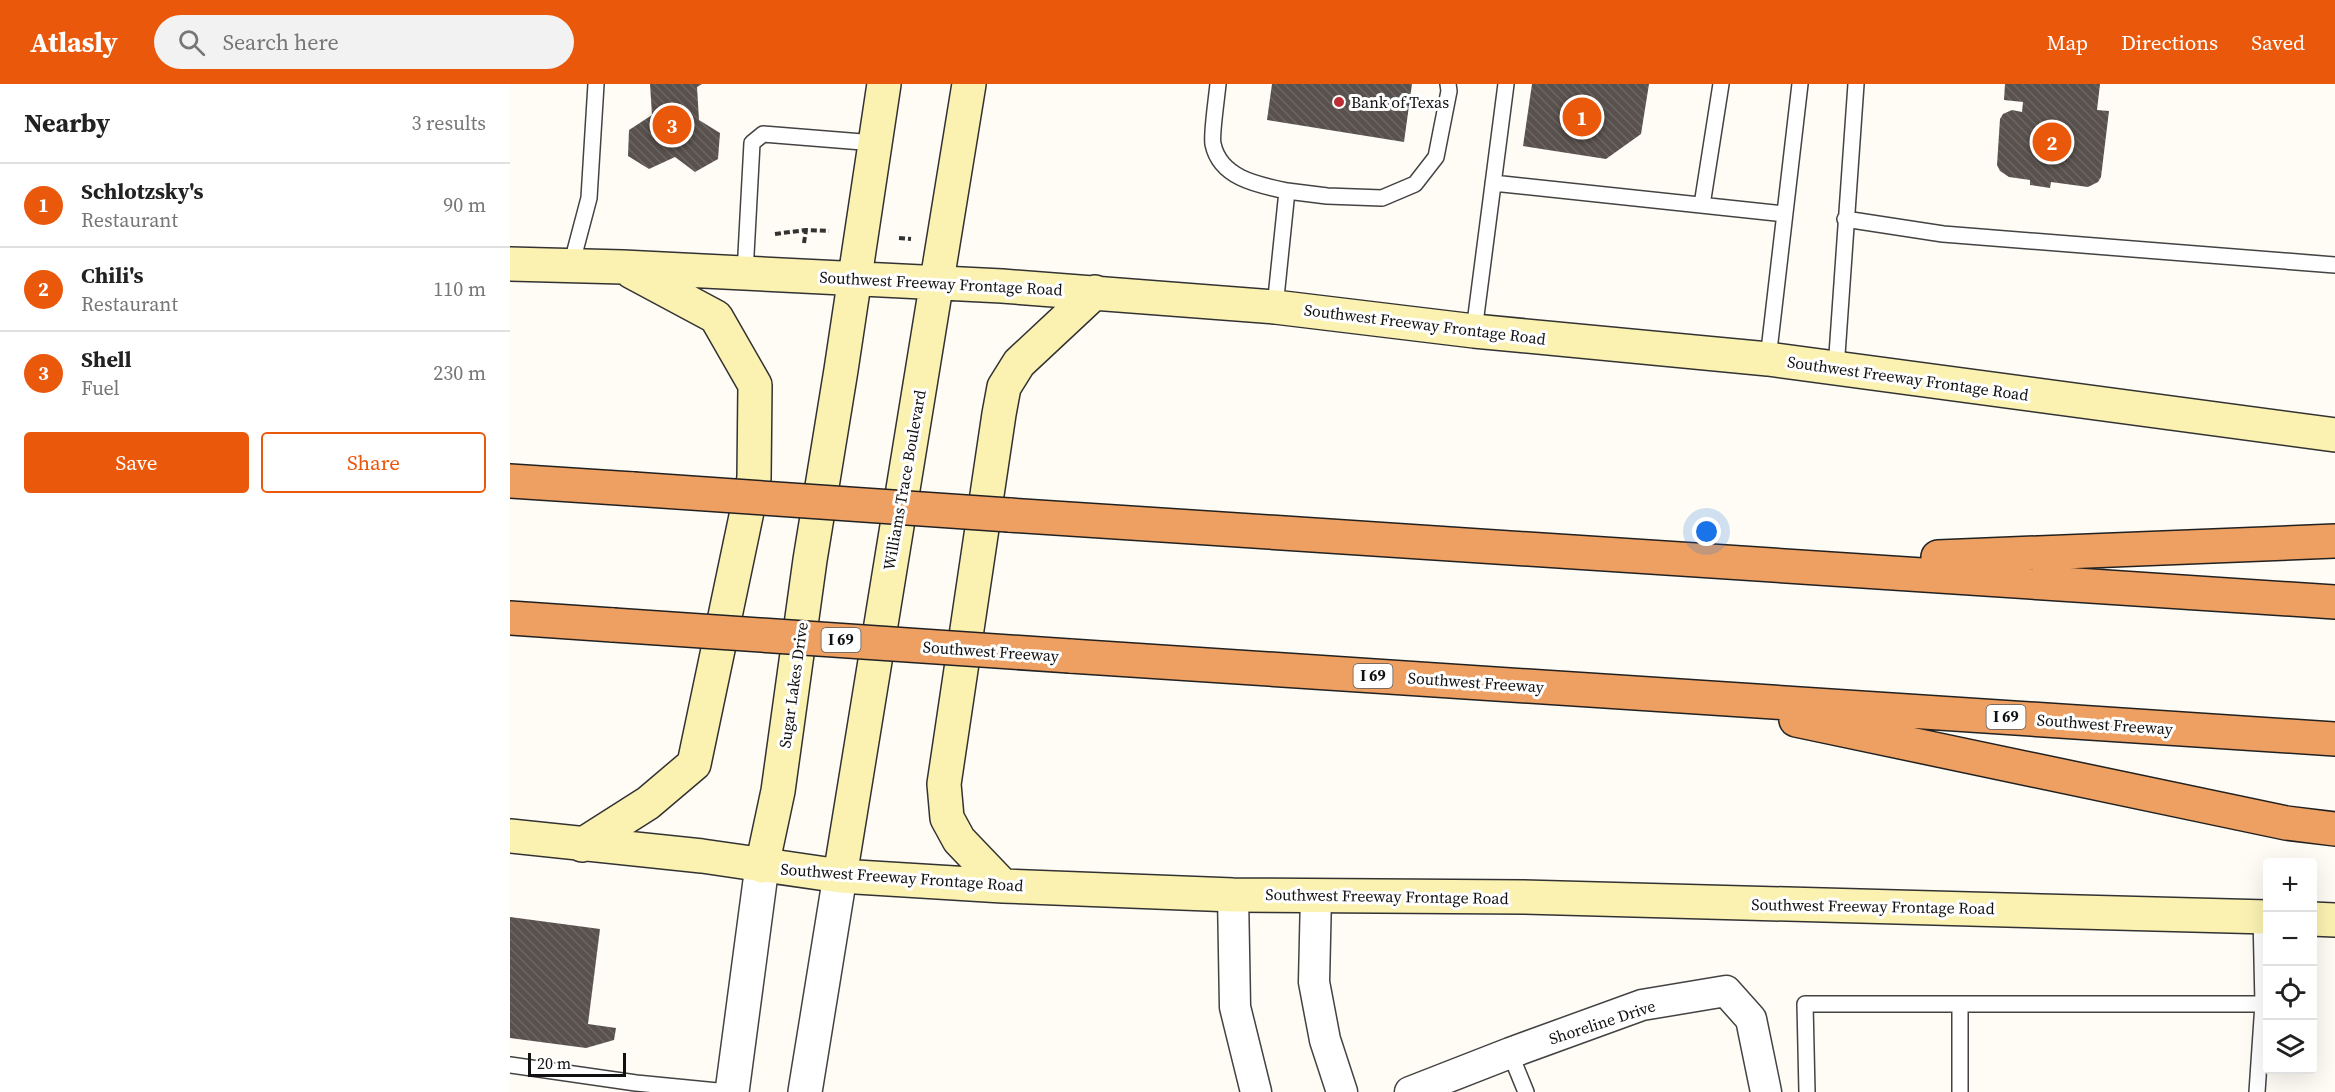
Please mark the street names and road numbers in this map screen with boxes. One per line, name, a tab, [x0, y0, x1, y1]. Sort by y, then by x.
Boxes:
street label: Southwest Freeway Frontage Road	[819, 266, 1063, 300]
street label: Southwest Freeway Frontage Road	[1303, 298, 1547, 350]
street label: Southwest Freeway Frontage Road	[1786, 350, 2030, 406]
street label: Williams Trace Boulevard	[877, 388, 931, 572]
street label: Sugar Lakes Drive	[773, 620, 813, 750]
road number: I 69	[822, 628, 860, 652]
street label: Southwest Freeway	[922, 635, 1061, 667]
road number: I 69	[1354, 664, 1392, 688]
street label: Southwest Freeway	[1407, 666, 1546, 698]
road number: I 69	[1986, 705, 2026, 729]
street label: Southwest Freeway	[2036, 708, 2175, 740]
street label: Southwest Freeway Frontage Road	[780, 858, 1024, 896]
street label: Southwest Freeway Frontage Road	[1265, 883, 1509, 909]
street label: Southwest Freeway Frontage Road	[1751, 893, 1995, 919]
street label: Shoreline Drive	[1546, 994, 1658, 1050]

